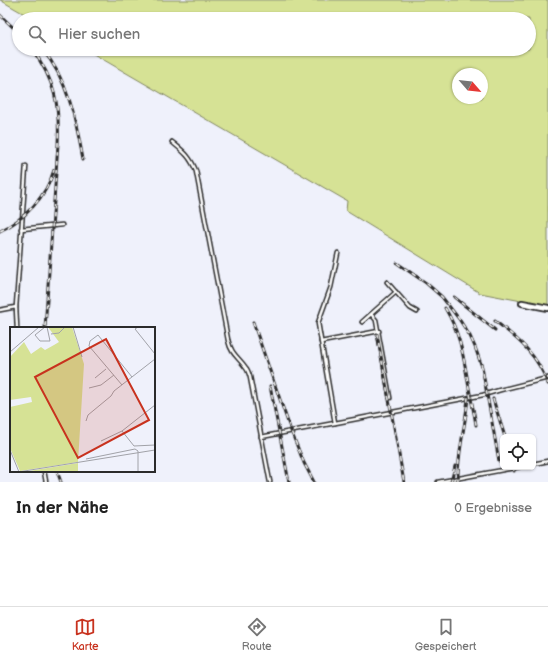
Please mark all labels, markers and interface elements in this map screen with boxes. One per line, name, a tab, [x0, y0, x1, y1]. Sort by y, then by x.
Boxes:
search box	[12, 12, 536, 56]
icon: search	[26, 23, 48, 45]
text: Hier suchen	[58, 25, 140, 44]
north arrow	[452, 68, 488, 104]
inset map	[10, 327, 155, 472]
map controls	[500, 434, 536, 470]
button: locate	[500, 434, 536, 470]
text: In der Nähe	[16, 498, 109, 518]
text: 0 Ergebnisse	[454, 500, 532, 516]
tab: Karte	[72, 616, 99, 653]
tab: Route	[242, 616, 271, 653]
tab: Gespeichert	[415, 616, 476, 653]

